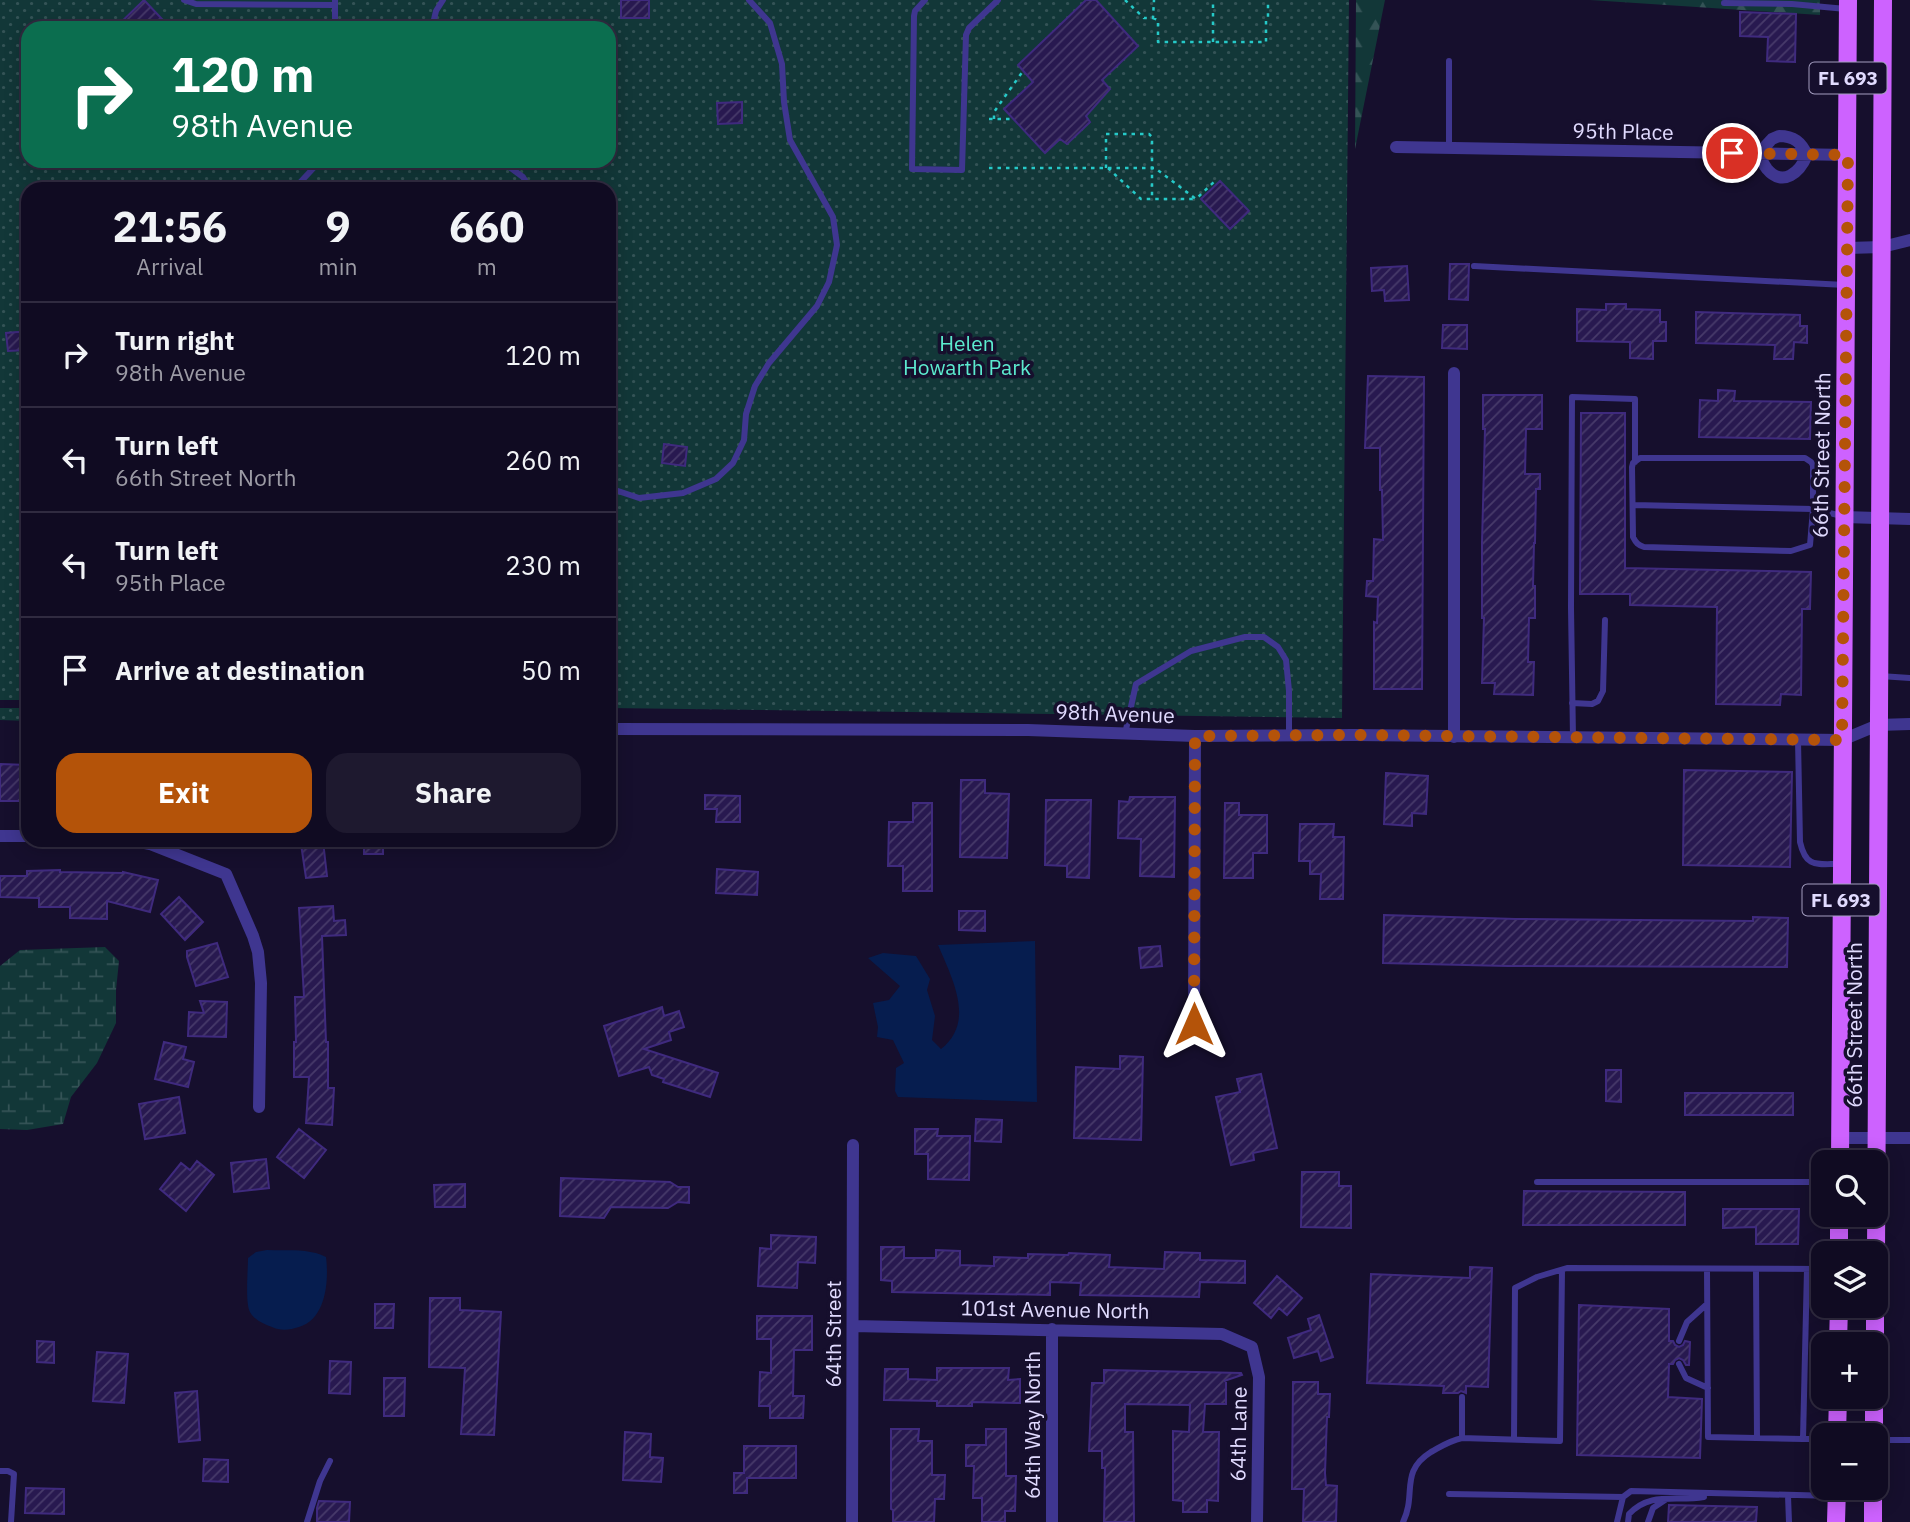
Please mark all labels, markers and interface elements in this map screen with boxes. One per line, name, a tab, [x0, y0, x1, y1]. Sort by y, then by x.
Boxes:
text: 120 m	[171, 42, 315, 105]
icon: right	[56, 49, 147, 140]
road number: FL 693	[1810, 62, 1886, 94]
text: 98th Avenue	[171, 104, 353, 146]
street label: 95th Place	[1572, 116, 1674, 146]
pin	[1702, 123, 1762, 183]
icon: arrive	[1713, 134, 1751, 172]
text: 21:56	[112, 199, 227, 254]
text: 9	[325, 199, 351, 254]
text: 660	[449, 199, 525, 254]
text: Arrival	[136, 251, 203, 281]
text: min	[319, 251, 357, 281]
text: m	[477, 251, 497, 281]
text: Turn right	[115, 323, 234, 357]
park label: Helen Howarth Park	[903, 329, 1031, 381]
icon: right	[56, 336, 94, 374]
text: 120 m	[505, 338, 581, 372]
text: 98th Avenue	[115, 357, 246, 387]
street label: 66th Street North	[1806, 372, 1836, 538]
text: Turn left	[115, 428, 218, 462]
icon: left	[56, 441, 94, 479]
text: 260 m	[505, 443, 581, 477]
text: 66th Street North	[115, 462, 297, 492]
text: Turn left	[115, 533, 218, 567]
icon: left	[56, 546, 94, 584]
text: 230 m	[505, 548, 581, 582]
text: 95th Place	[115, 567, 226, 597]
icon: arrive	[56, 651, 94, 689]
text: Arrive at destination	[115, 653, 365, 687]
text: 50 m	[521, 653, 581, 687]
street label: 98th Avenue	[1055, 697, 1175, 729]
button: Exit	[56, 753, 312, 833]
button: Share	[326, 753, 581, 833]
road number: FL 693	[1802, 885, 1880, 916]
street label: 66th Street North	[1840, 942, 1868, 1108]
position arrow	[1157, 987, 1231, 1061]
map controls	[1811, 1150, 1888, 1500]
button: search	[1811, 1150, 1888, 1227]
button: layers	[1811, 1241, 1888, 1318]
street label: 64th Street	[819, 1280, 847, 1388]
street label: 101st Avenue North	[960, 1293, 1150, 1325]
button: +	[1811, 1332, 1888, 1409]
street label: 64th Way North	[1018, 1351, 1046, 1499]
street label: 64th Lane	[1223, 1386, 1253, 1482]
button: −	[1811, 1423, 1888, 1500]

